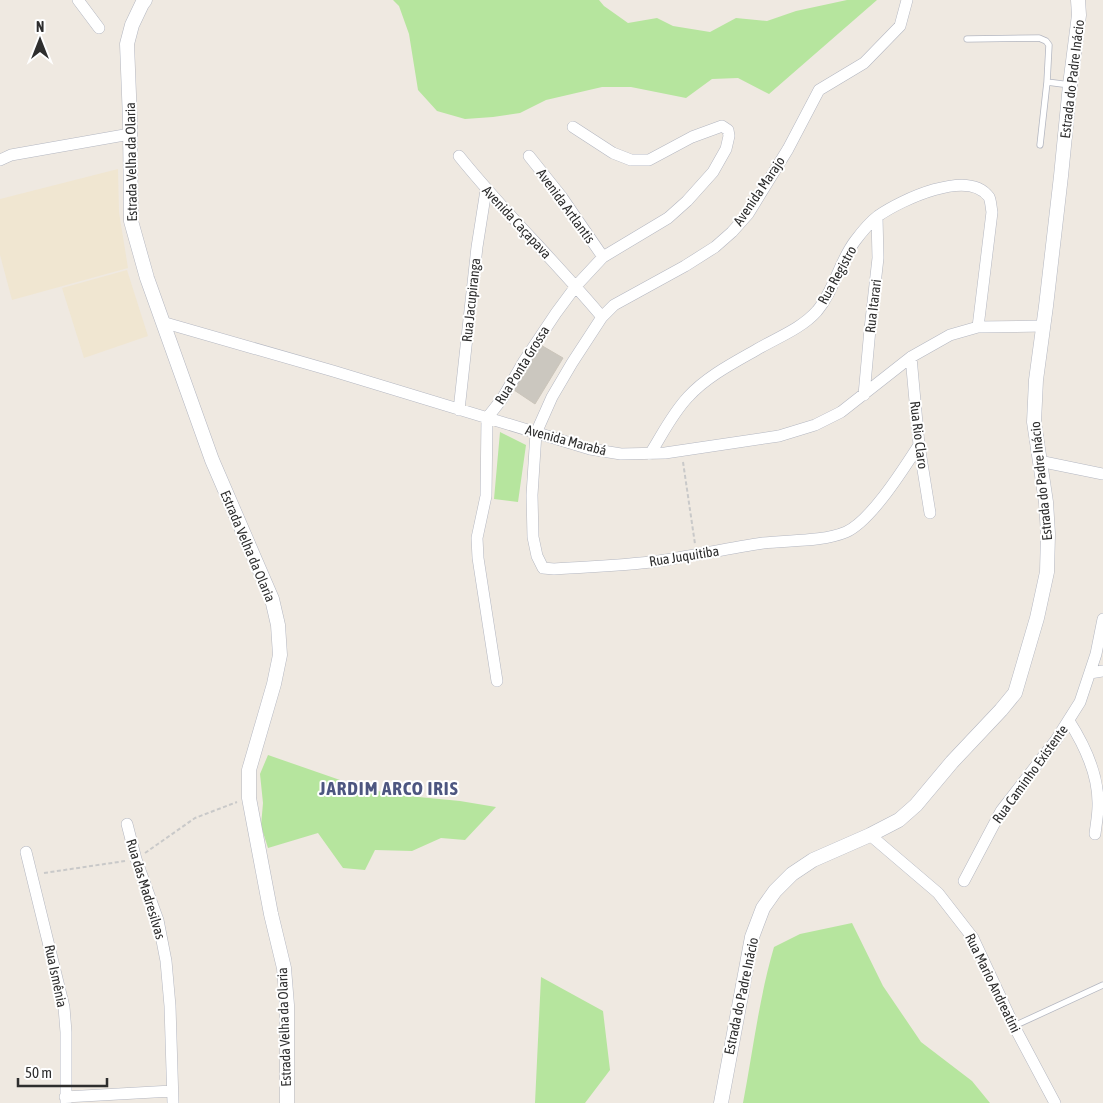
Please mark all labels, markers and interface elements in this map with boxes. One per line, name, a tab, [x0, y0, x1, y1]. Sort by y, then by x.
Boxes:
north arrow	[15, 15, 65, 65]
text: N	[36, 19, 44, 35]
street label: Estrada do Padre Inácio	[1057, 19, 1087, 139]
street label: Estrada Velha da Olaria	[122, 102, 140, 222]
street label: Avenida Marajo	[730, 153, 788, 229]
street label: Avenida Artlantis	[534, 166, 598, 246]
street label: Avenida Caçapava	[479, 182, 555, 262]
street label: Rua Registro	[814, 243, 860, 307]
street label: Rua Jacupiranga	[459, 257, 483, 343]
street label: Rua Itarari	[862, 278, 884, 334]
street label: Rua Ponta Grossa	[492, 323, 552, 407]
street label: Rua Rio Claro	[907, 400, 931, 470]
street label: Avenida Marabá	[524, 421, 608, 459]
street label: Estrada do Padre Inácio	[1027, 421, 1055, 541]
street label: Estrada Velha da Olaria	[217, 488, 279, 604]
street label: Rua Juquitiba	[648, 543, 720, 569]
street label: Rua Caminho Existente	[989, 722, 1071, 826]
district label: JARDIM ARCO IRIS	[318, 777, 459, 799]
street label: Rua das Madresilvas	[123, 837, 169, 941]
street label: Rua Mario Andreatini	[962, 931, 1024, 1035]
street label: Estrada do Padre Inácio	[721, 936, 761, 1056]
street label: Rua Ismênia	[42, 943, 70, 1009]
street label: Estrada Velha da Olaria	[274, 967, 294, 1087]
scale bar	[18, 1056, 106, 1088]
text: 50 m	[25, 1064, 52, 1081]

